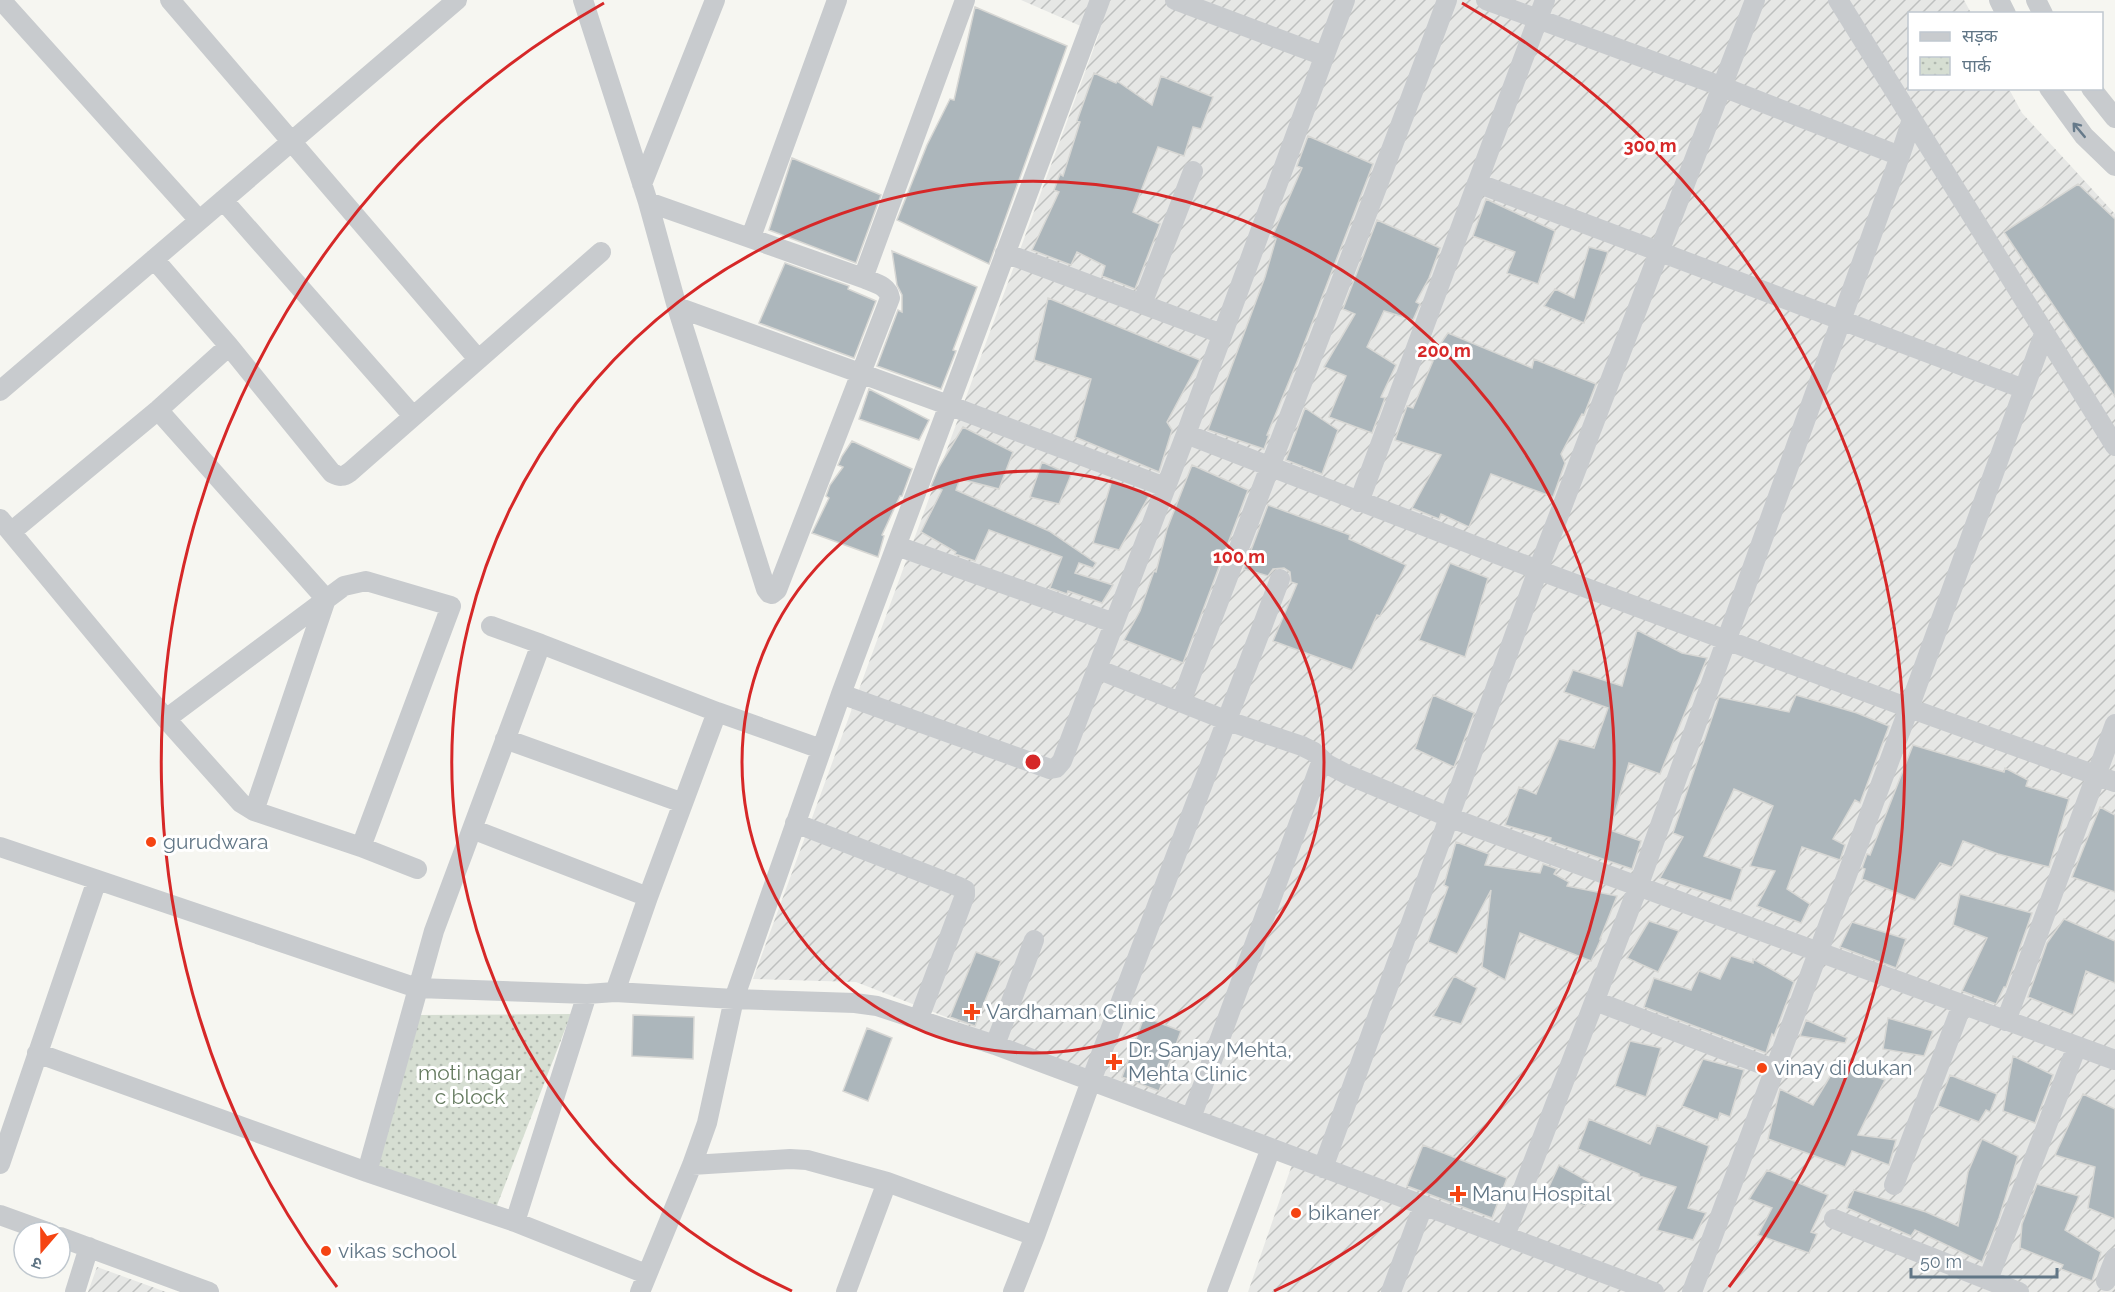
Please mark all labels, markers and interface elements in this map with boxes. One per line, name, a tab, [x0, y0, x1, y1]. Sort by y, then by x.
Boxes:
legend	[1908, 12, 2103, 90]
text: सड़क	[1962, 25, 1999, 46]
text: पार्क	[1962, 55, 1992, 76]
one-way arrow	[2073, 122, 2086, 138]
text: 300 m	[1623, 135, 1677, 156]
text: 200 m	[1417, 340, 1471, 361]
text: 100 m	[1213, 546, 1265, 567]
centre of rings	[1023, 752, 1043, 772]
place label: gurudwara	[163, 829, 268, 854]
marker: gurudwara	[144, 835, 158, 849]
place label: Vardhaman Clinic	[986, 999, 1156, 1024]
marker: Vardhaman Clinic	[963, 1003, 981, 1021]
place label: Dr. Sanjay Mehta, Mehta Clinic	[1128, 1037, 1292, 1086]
marker: Dr. Sanjay Mehta, Mehta Clinic	[1105, 1053, 1123, 1071]
place label: vinay di dukan	[1774, 1055, 1913, 1080]
park label: moti nagar c block	[418, 1060, 523, 1109]
marker: vinay di dukan	[1755, 1061, 1769, 1075]
place label: Manu Hospital	[1472, 1181, 1612, 1206]
marker: Manu Hospital	[1449, 1185, 1467, 1203]
place label: bikaner	[1308, 1200, 1381, 1225]
marker: bikaner	[1289, 1206, 1303, 1220]
north arrow	[12, 1220, 72, 1280]
place label: vikas school	[338, 1238, 457, 1263]
scale bar	[1911, 1241, 2056, 1279]
marker: vikas school	[319, 1244, 333, 1258]
text: 50 m	[1920, 1251, 1962, 1272]
text: उ	[29, 1253, 45, 1274]

